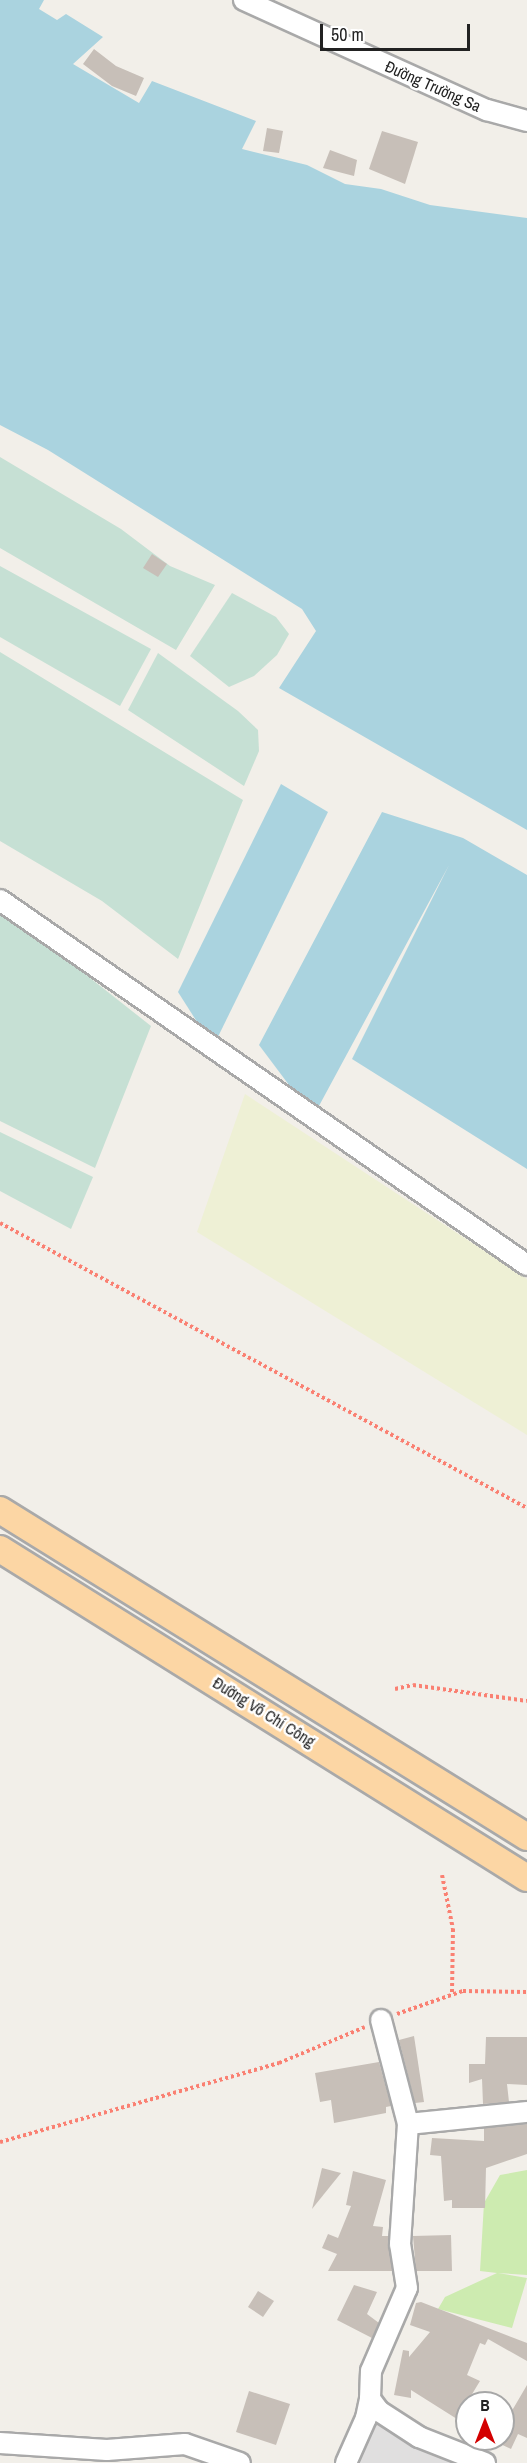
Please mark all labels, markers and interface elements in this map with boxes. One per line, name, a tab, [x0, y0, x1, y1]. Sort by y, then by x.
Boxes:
scale bar	[323, 12, 473, 50]
text: 50 m	[331, 22, 364, 47]
street label: Đường Trường Sa	[382, 56, 484, 116]
street label: Đường Võ Chí Công	[209, 1673, 319, 1751]
north arrow	[455, 2391, 515, 2451]
text: B	[480, 2394, 490, 2416]

